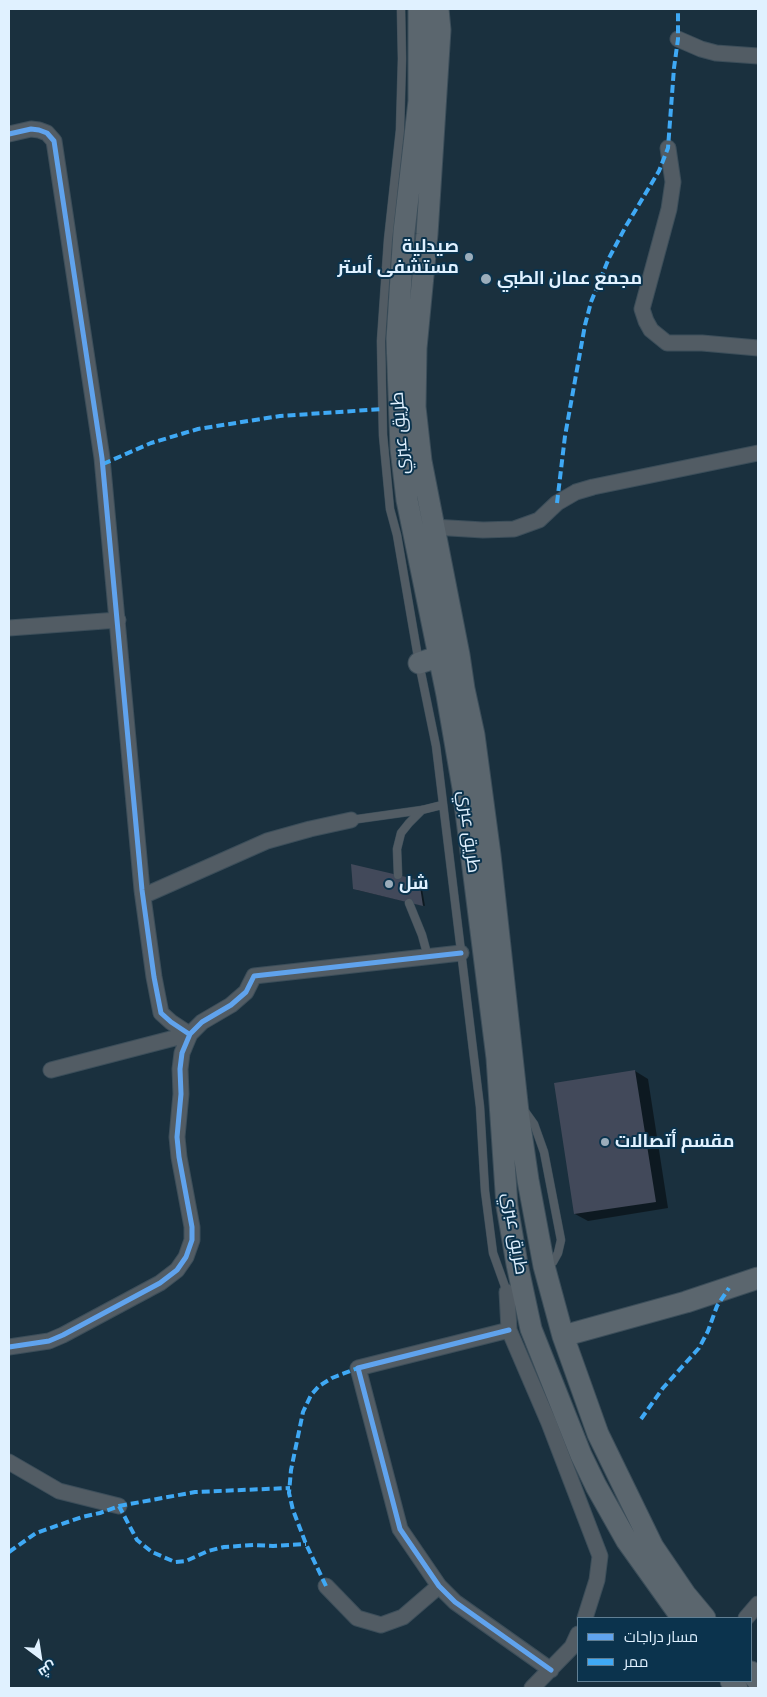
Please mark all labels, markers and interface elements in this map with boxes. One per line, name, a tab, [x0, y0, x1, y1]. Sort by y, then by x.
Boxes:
place label: صيدلية مستشفى أستر	[338, 236, 459, 278]
marker: صيدلية مستشفى أستر	[463, 251, 475, 263]
place label: مجمع عمان الطبي	[497, 268, 642, 290]
marker: مجمع عمان الطبي	[479, 272, 493, 286]
street label: طريق عبري	[387, 391, 415, 475]
street label: طريق عبري	[452, 790, 484, 874]
place label: شل	[399, 873, 429, 895]
marker: شل	[383, 878, 395, 890]
place label: مقسم أتصالات	[615, 1131, 734, 1153]
marker: مقسم أتصالات	[599, 1136, 611, 1148]
street label: طريق عبري	[497, 1191, 531, 1277]
legend	[577, 1617, 752, 1682]
text: مسار دراجات	[624, 1628, 698, 1646]
north arrow	[15, 1632, 65, 1682]
text: ممر	[624, 1653, 648, 1671]
text: ش	[36, 1658, 60, 1681]

